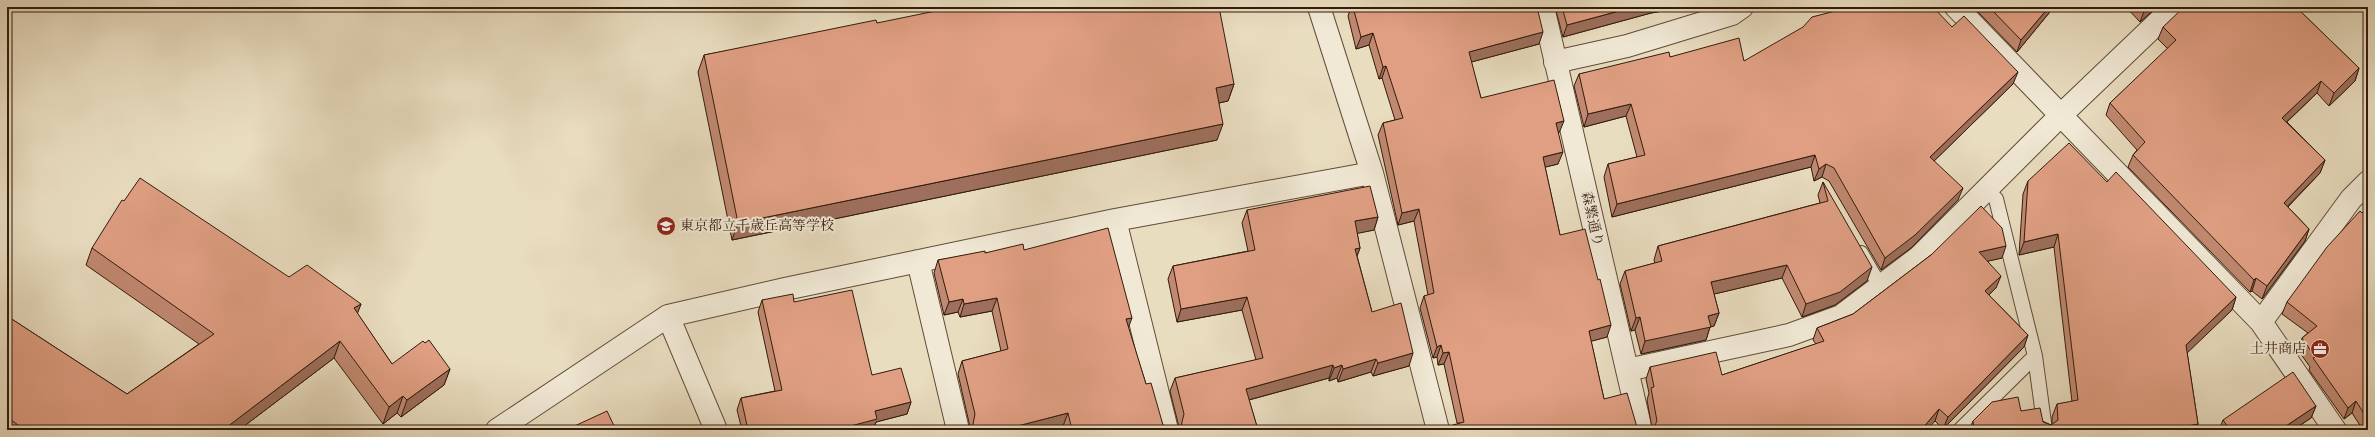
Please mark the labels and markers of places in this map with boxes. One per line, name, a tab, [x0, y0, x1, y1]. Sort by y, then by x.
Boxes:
school or university icon: 東京都立千歳丘高等学校	[655, 215, 677, 237]
place label: 東京都立千歳丘高等学校	[680, 217, 834, 235]
office icon: 土井商店	[2309, 338, 2331, 360]
place label: 土井商店	[2250, 340, 2306, 358]

